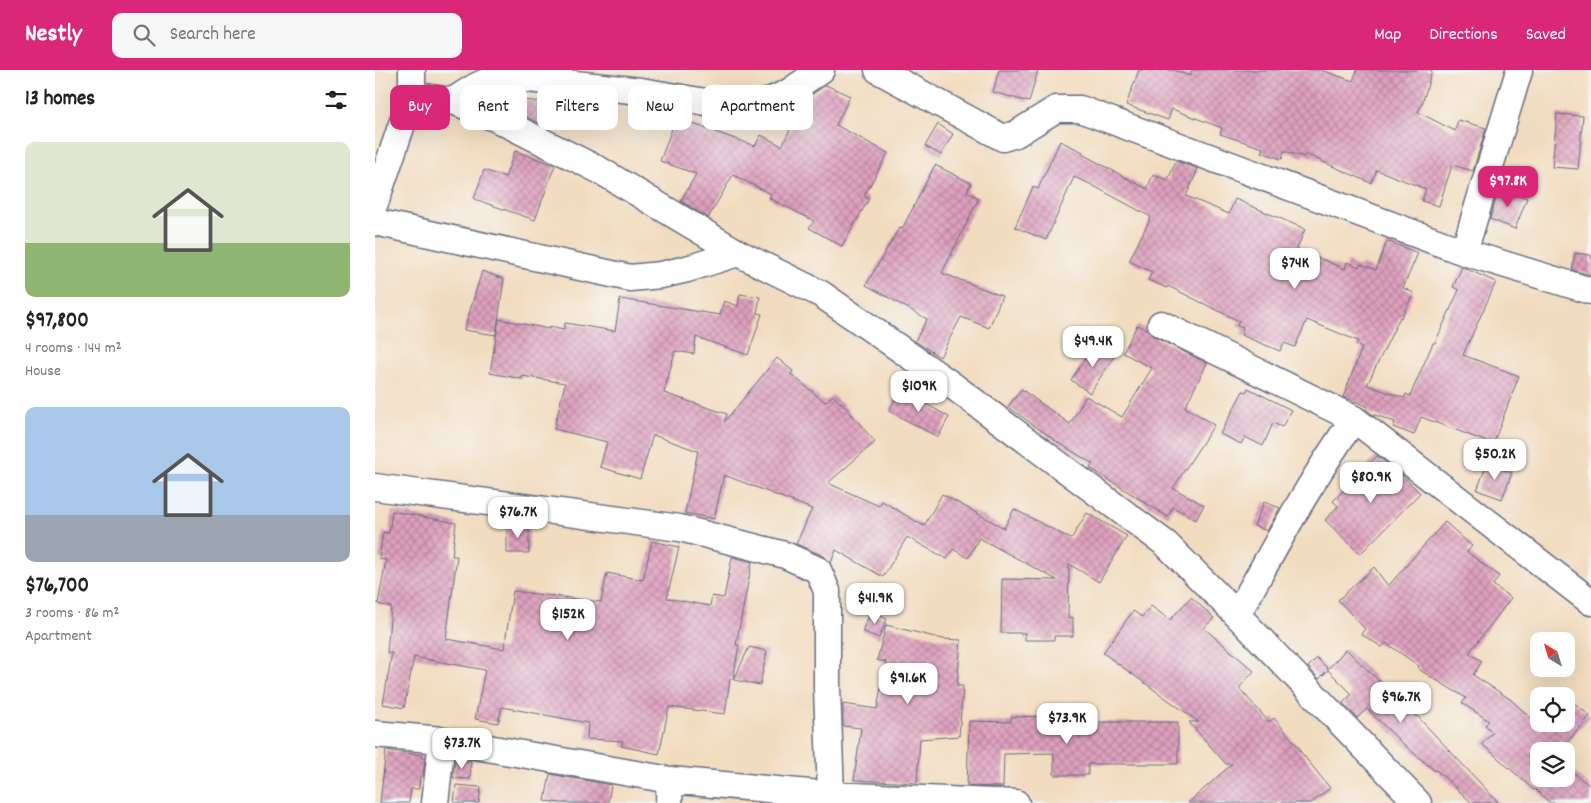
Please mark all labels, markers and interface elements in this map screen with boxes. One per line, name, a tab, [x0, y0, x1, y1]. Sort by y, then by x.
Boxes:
search box	[112, 13, 462, 58]
text: Nestly	[25, 18, 82, 52]
icon: search	[130, 21, 158, 49]
text: Search here	[170, 22, 256, 49]
text: Map	[1374, 23, 1401, 48]
text: Directions	[1429, 23, 1498, 48]
text: Saved	[1526, 23, 1566, 48]
text: 13 homes	[25, 85, 95, 115]
chip: Buy	[390, 85, 450, 130]
chip: Rent	[460, 85, 527, 130]
chip: Filters	[537, 85, 618, 130]
chip: New	[628, 85, 692, 130]
chip: Apartment	[702, 85, 813, 130]
icon: filters	[322, 86, 350, 114]
pin: $97.8K	[1467, 166, 1549, 208]
text: $97.8K	[1489, 170, 1527, 193]
icon: home	[143, 175, 233, 265]
pin: $74K	[1265, 248, 1325, 290]
text: $74K	[1281, 252, 1309, 275]
text: $97,800	[25, 307, 89, 337]
pin: $49.4K	[1052, 326, 1134, 368]
text: $49.4K	[1074, 330, 1112, 353]
text: 4 rooms · 144 m²	[25, 337, 121, 360]
text: House	[25, 360, 61, 383]
pin: $109K	[884, 370, 954, 413]
text: $109K	[901, 375, 937, 398]
pin: $50.2K	[1454, 438, 1536, 481]
icon: home	[143, 440, 233, 530]
text: $50.2K	[1474, 443, 1516, 466]
pin: $80.9K	[1330, 462, 1412, 504]
text: $80.9K	[1351, 466, 1391, 489]
pin: $76.7K	[477, 496, 559, 539]
text: $76.7K	[499, 501, 537, 524]
text: $76,700	[25, 572, 89, 602]
pin: $41.9K	[834, 582, 916, 625]
text: $41.9K	[857, 587, 893, 610]
pin: $152K	[533, 598, 603, 641]
text: 3 rooms · 86 m²	[25, 602, 119, 625]
text: $152K	[551, 603, 585, 626]
text: Apartment	[25, 625, 92, 648]
north arrow	[1530, 632, 1575, 678]
map controls	[1530, 632, 1575, 787]
pin: $91.6K	[867, 662, 949, 705]
text: $91.6K	[890, 667, 926, 690]
pin: $96.7K	[1360, 682, 1442, 724]
text: $96.7K	[1381, 686, 1421, 709]
button: locate	[1530, 687, 1575, 732]
pin: $73.9K	[1026, 702, 1108, 745]
text: $73.9K	[1048, 707, 1086, 730]
pin: $73.7K	[421, 728, 503, 770]
text: $73.7K	[443, 732, 481, 755]
button: layers	[1530, 742, 1575, 787]

